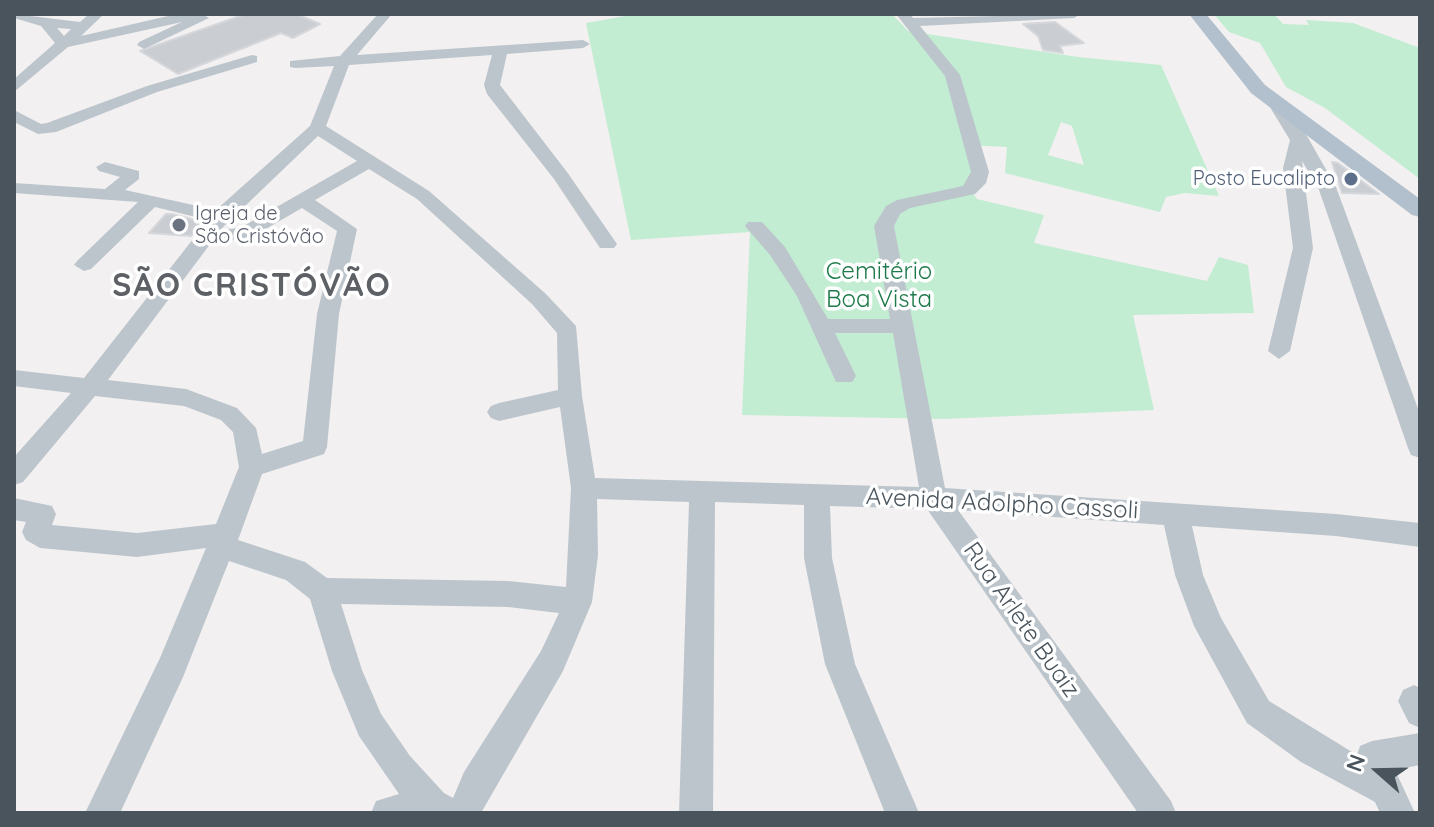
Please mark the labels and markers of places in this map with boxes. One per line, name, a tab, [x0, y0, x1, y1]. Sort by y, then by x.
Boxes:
place label: Posto Eucalipto	[1193, 167, 1335, 191]
marker: Posto Eucalipto	[1342, 170, 1360, 188]
place label: Igreja de São Cristóvão	[195, 202, 324, 249]
marker: Igreja de São Cristóvão	[170, 216, 188, 234]

